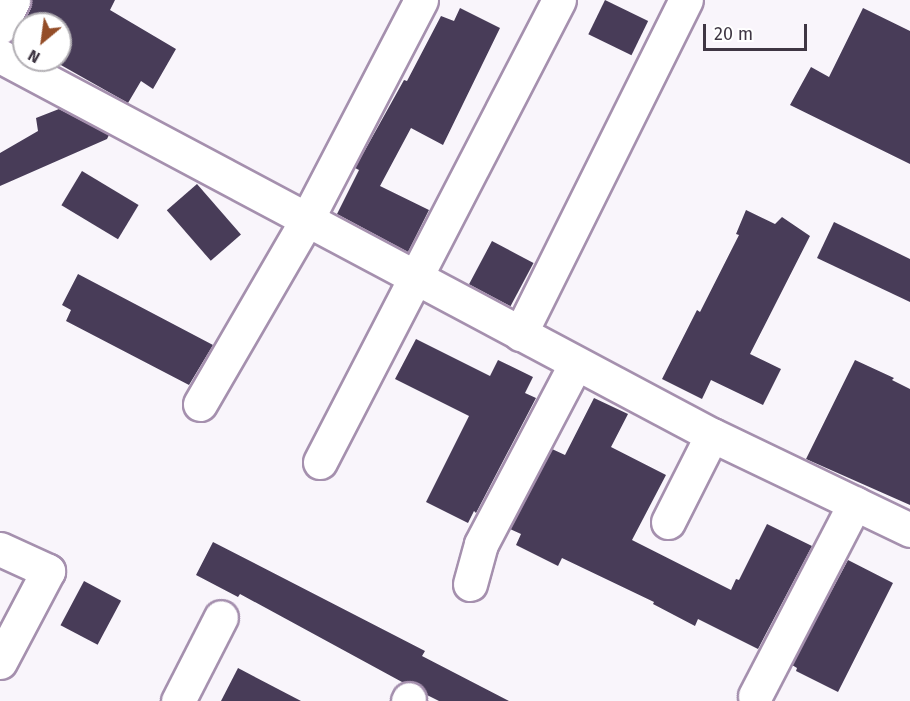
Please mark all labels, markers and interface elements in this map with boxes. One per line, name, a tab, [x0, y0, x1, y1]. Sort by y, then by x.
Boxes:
north arrow	[12, 12, 72, 72]
scale bar	[706, 12, 810, 50]
text: 20 m	[714, 23, 753, 45]
text: N	[25, 46, 43, 67]

